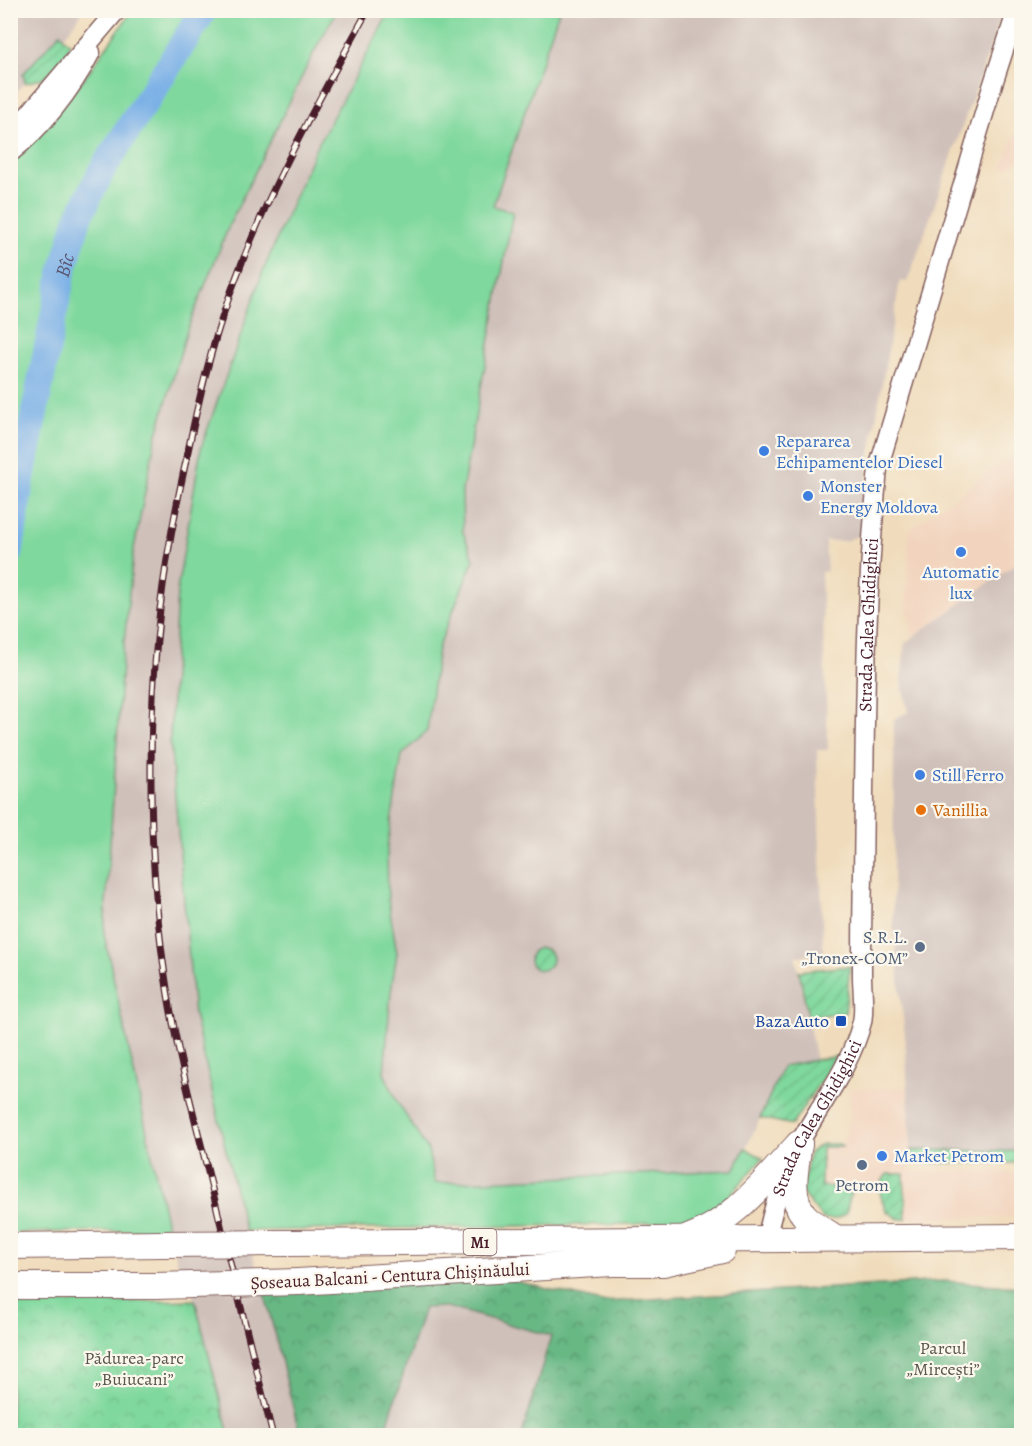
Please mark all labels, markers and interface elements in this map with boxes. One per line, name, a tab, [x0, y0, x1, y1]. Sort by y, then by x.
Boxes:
water label: Bîc	[49, 250, 81, 280]
place label: Repararea Echipamentelor Diesel	[776, 429, 943, 474]
marker: Repararea Echipamentelor Diesel	[757, 444, 771, 458]
place label: Monster Energy Moldova	[820, 474, 939, 519]
marker: Monster Energy Moldova	[801, 489, 815, 503]
street label: Strada Calea Ghidighici	[853, 537, 884, 712]
marker: Automatic lux	[954, 545, 968, 559]
place label: Automatic lux	[922, 560, 999, 605]
place label: Still Ferro	[932, 763, 1004, 787]
marker: Still Ferro	[913, 768, 927, 782]
place label: Vanillia	[932, 798, 989, 822]
marker: Vanillia	[914, 803, 928, 817]
place label: S.R.L. „Tronex-COM”	[801, 925, 908, 970]
marker: S.R.L. „Tronex-COM”	[913, 940, 927, 954]
place label: Baza Auto	[755, 1009, 829, 1033]
marker: Baza Auto	[834, 1014, 848, 1028]
street label: Strada Calea Ghidighici	[766, 1036, 867, 1199]
place label: Market Petrom	[894, 1144, 1004, 1168]
marker: Market Petrom	[875, 1149, 889, 1163]
marker: Petrom	[855, 1158, 869, 1172]
place label: Petrom	[835, 1173, 889, 1197]
road number: M1	[464, 1229, 496, 1255]
street label: Șoseaua Balcani - Centura Chișinăului	[250, 1257, 530, 1295]
park label: Parcul „Mircești”	[906, 1336, 980, 1381]
park label: Pădurea-parc „Buiucani”	[84, 1346, 184, 1391]

